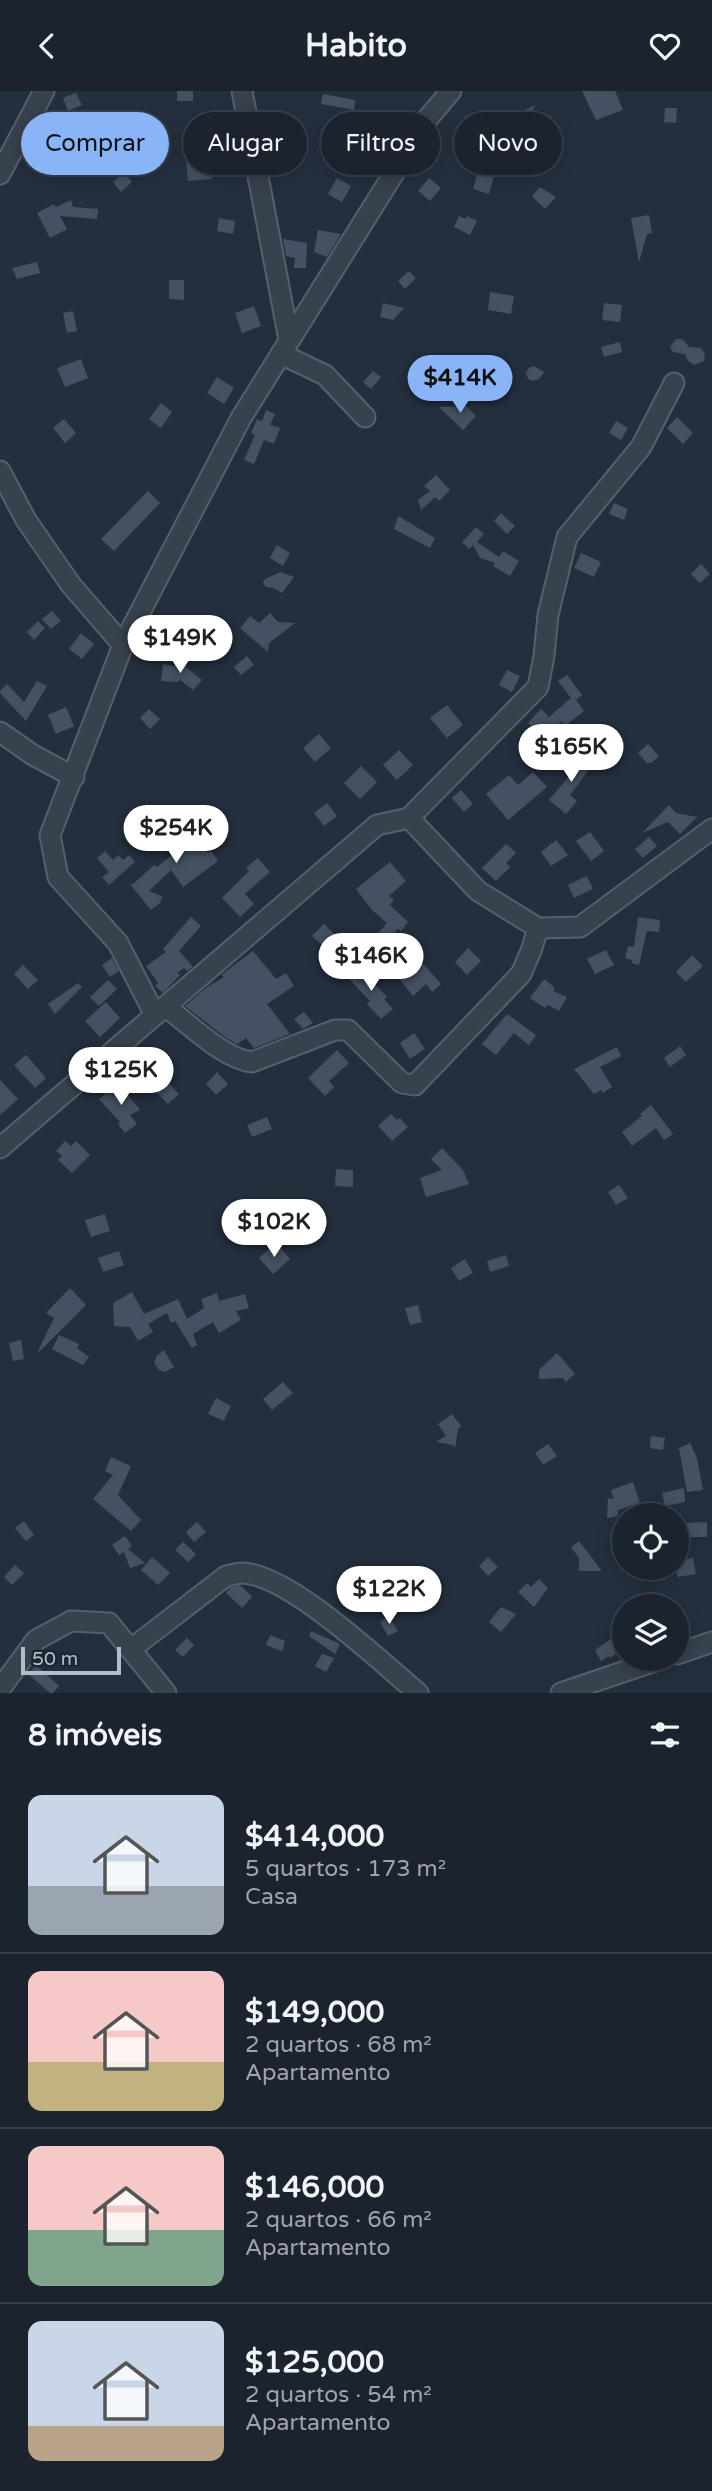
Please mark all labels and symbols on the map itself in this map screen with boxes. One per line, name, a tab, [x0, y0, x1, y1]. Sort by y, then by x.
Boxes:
pin: $414K	[411, 355, 509, 415]
pin: $149K	[131, 615, 229, 675]
pin: $165K	[522, 725, 620, 784]
pin: $254K	[127, 805, 225, 865]
pin: $146K	[322, 933, 420, 993]
pin: $125K	[72, 1047, 170, 1107]
pin: $102K	[225, 1199, 323, 1259]
pin: $122K	[340, 1567, 438, 1626]
scale bar	[21, 1644, 121, 1676]

